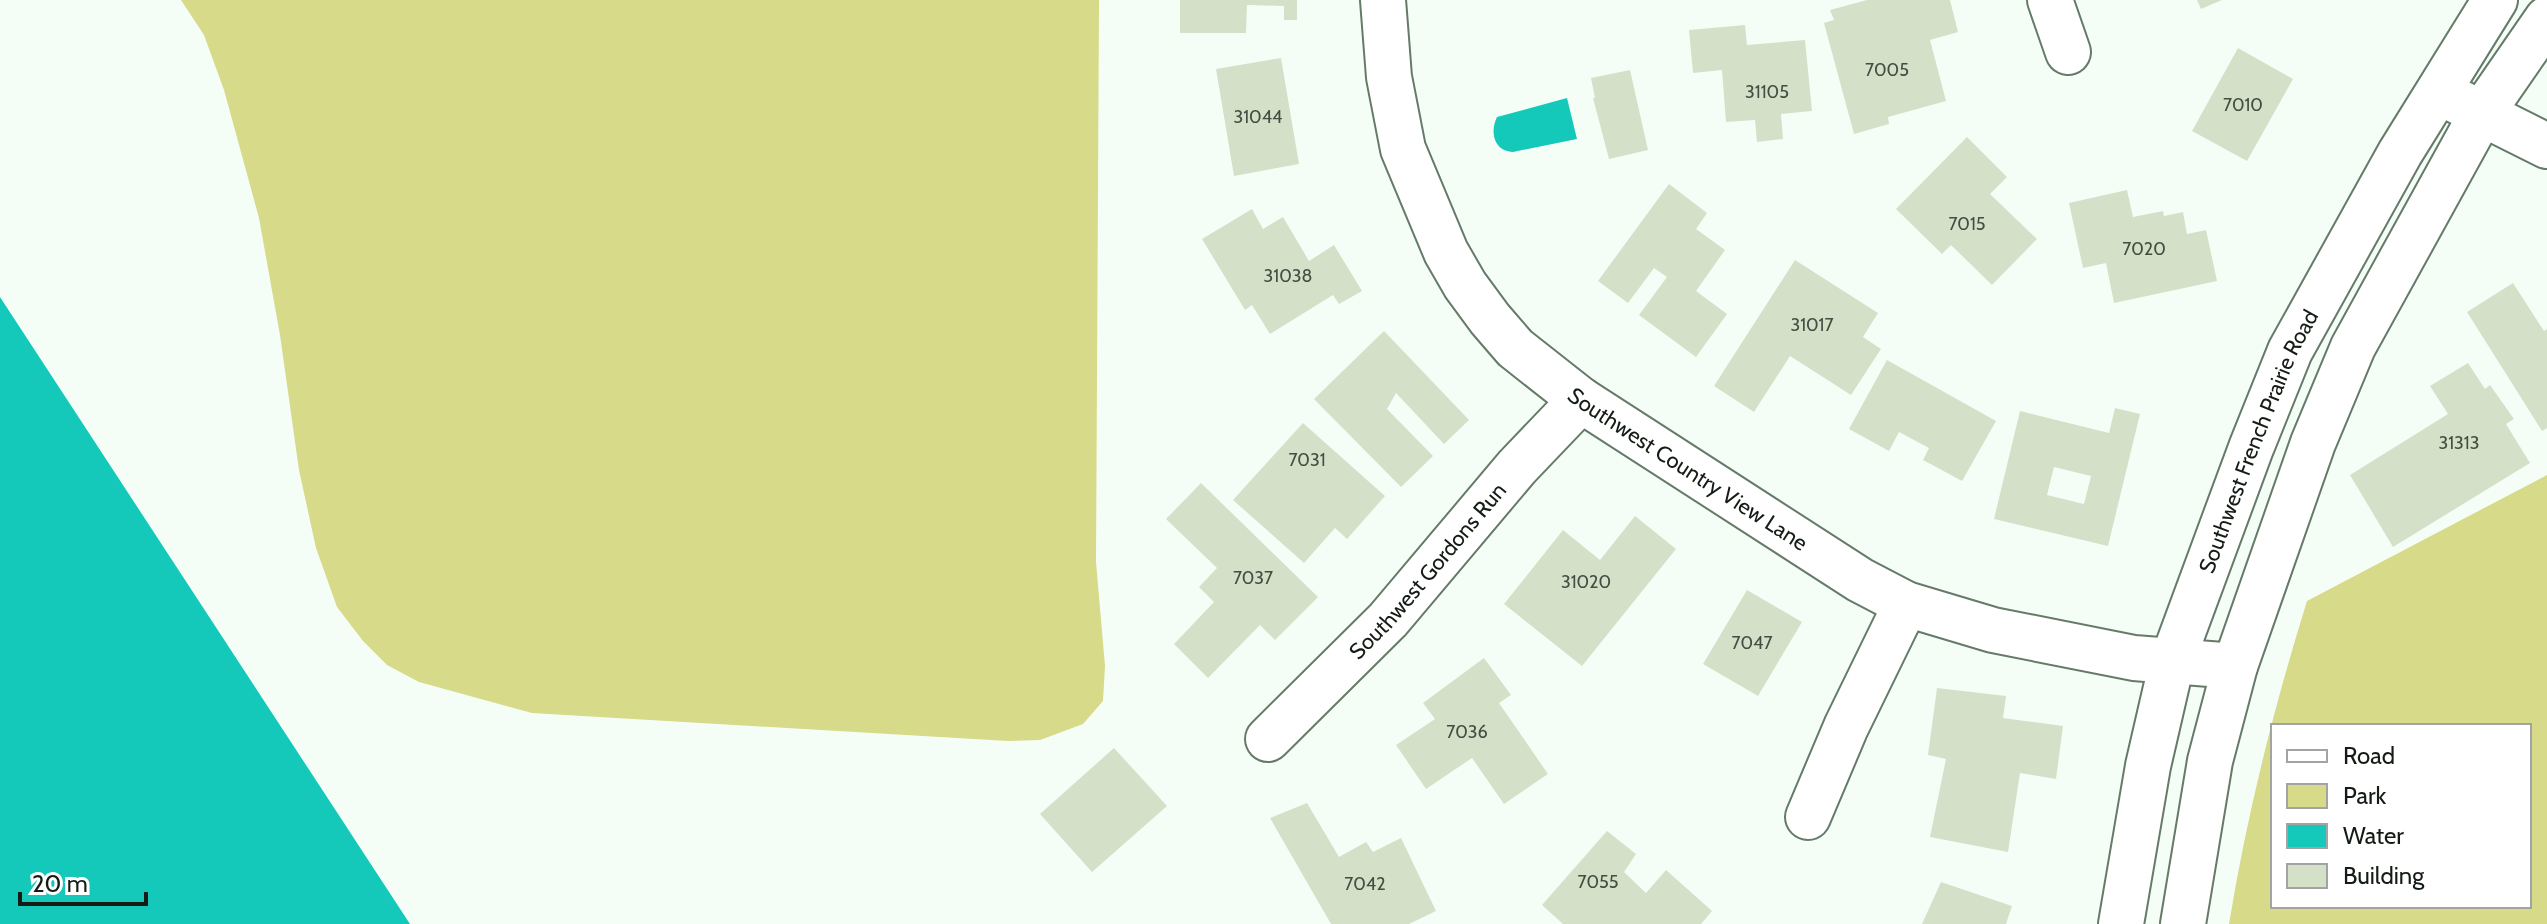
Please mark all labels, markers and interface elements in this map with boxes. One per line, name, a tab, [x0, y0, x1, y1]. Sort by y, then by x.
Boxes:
house number: 7005	[1865, 59, 1909, 81]
house number: 31105	[1745, 81, 1789, 103]
house number: 7010	[2223, 94, 2263, 116]
house number: 31044	[1234, 106, 1282, 128]
house number: 7015	[1948, 213, 1986, 235]
house number: 7020	[2122, 238, 2166, 260]
house number: 31038	[1264, 265, 1312, 287]
street label: Southwest French Prairie Road	[2193, 305, 2324, 577]
house number: 31017	[1790, 314, 1834, 336]
street label: Southwest Country View Lane	[1562, 382, 1813, 557]
house number: 31313	[2439, 432, 2479, 454]
house number: 7031	[1288, 449, 1326, 471]
street label: Southwest Gordons Run	[1344, 477, 1512, 665]
house number: 7037	[1233, 567, 1273, 589]
house number: 31020	[1561, 571, 1611, 593]
house number: 7047	[1732, 632, 1772, 654]
house number: 7036	[1446, 721, 1488, 743]
legend	[2271, 724, 2531, 908]
text: Road	[2343, 741, 2395, 770]
text: Park	[2343, 781, 2386, 810]
text: Water	[2343, 821, 2404, 850]
scale bar	[20, 856, 146, 906]
text: Building	[2343, 861, 2425, 890]
text: 20 m	[32, 869, 88, 898]
house number: 7055	[1578, 871, 1618, 893]
house number: 7042	[1344, 873, 1386, 895]

